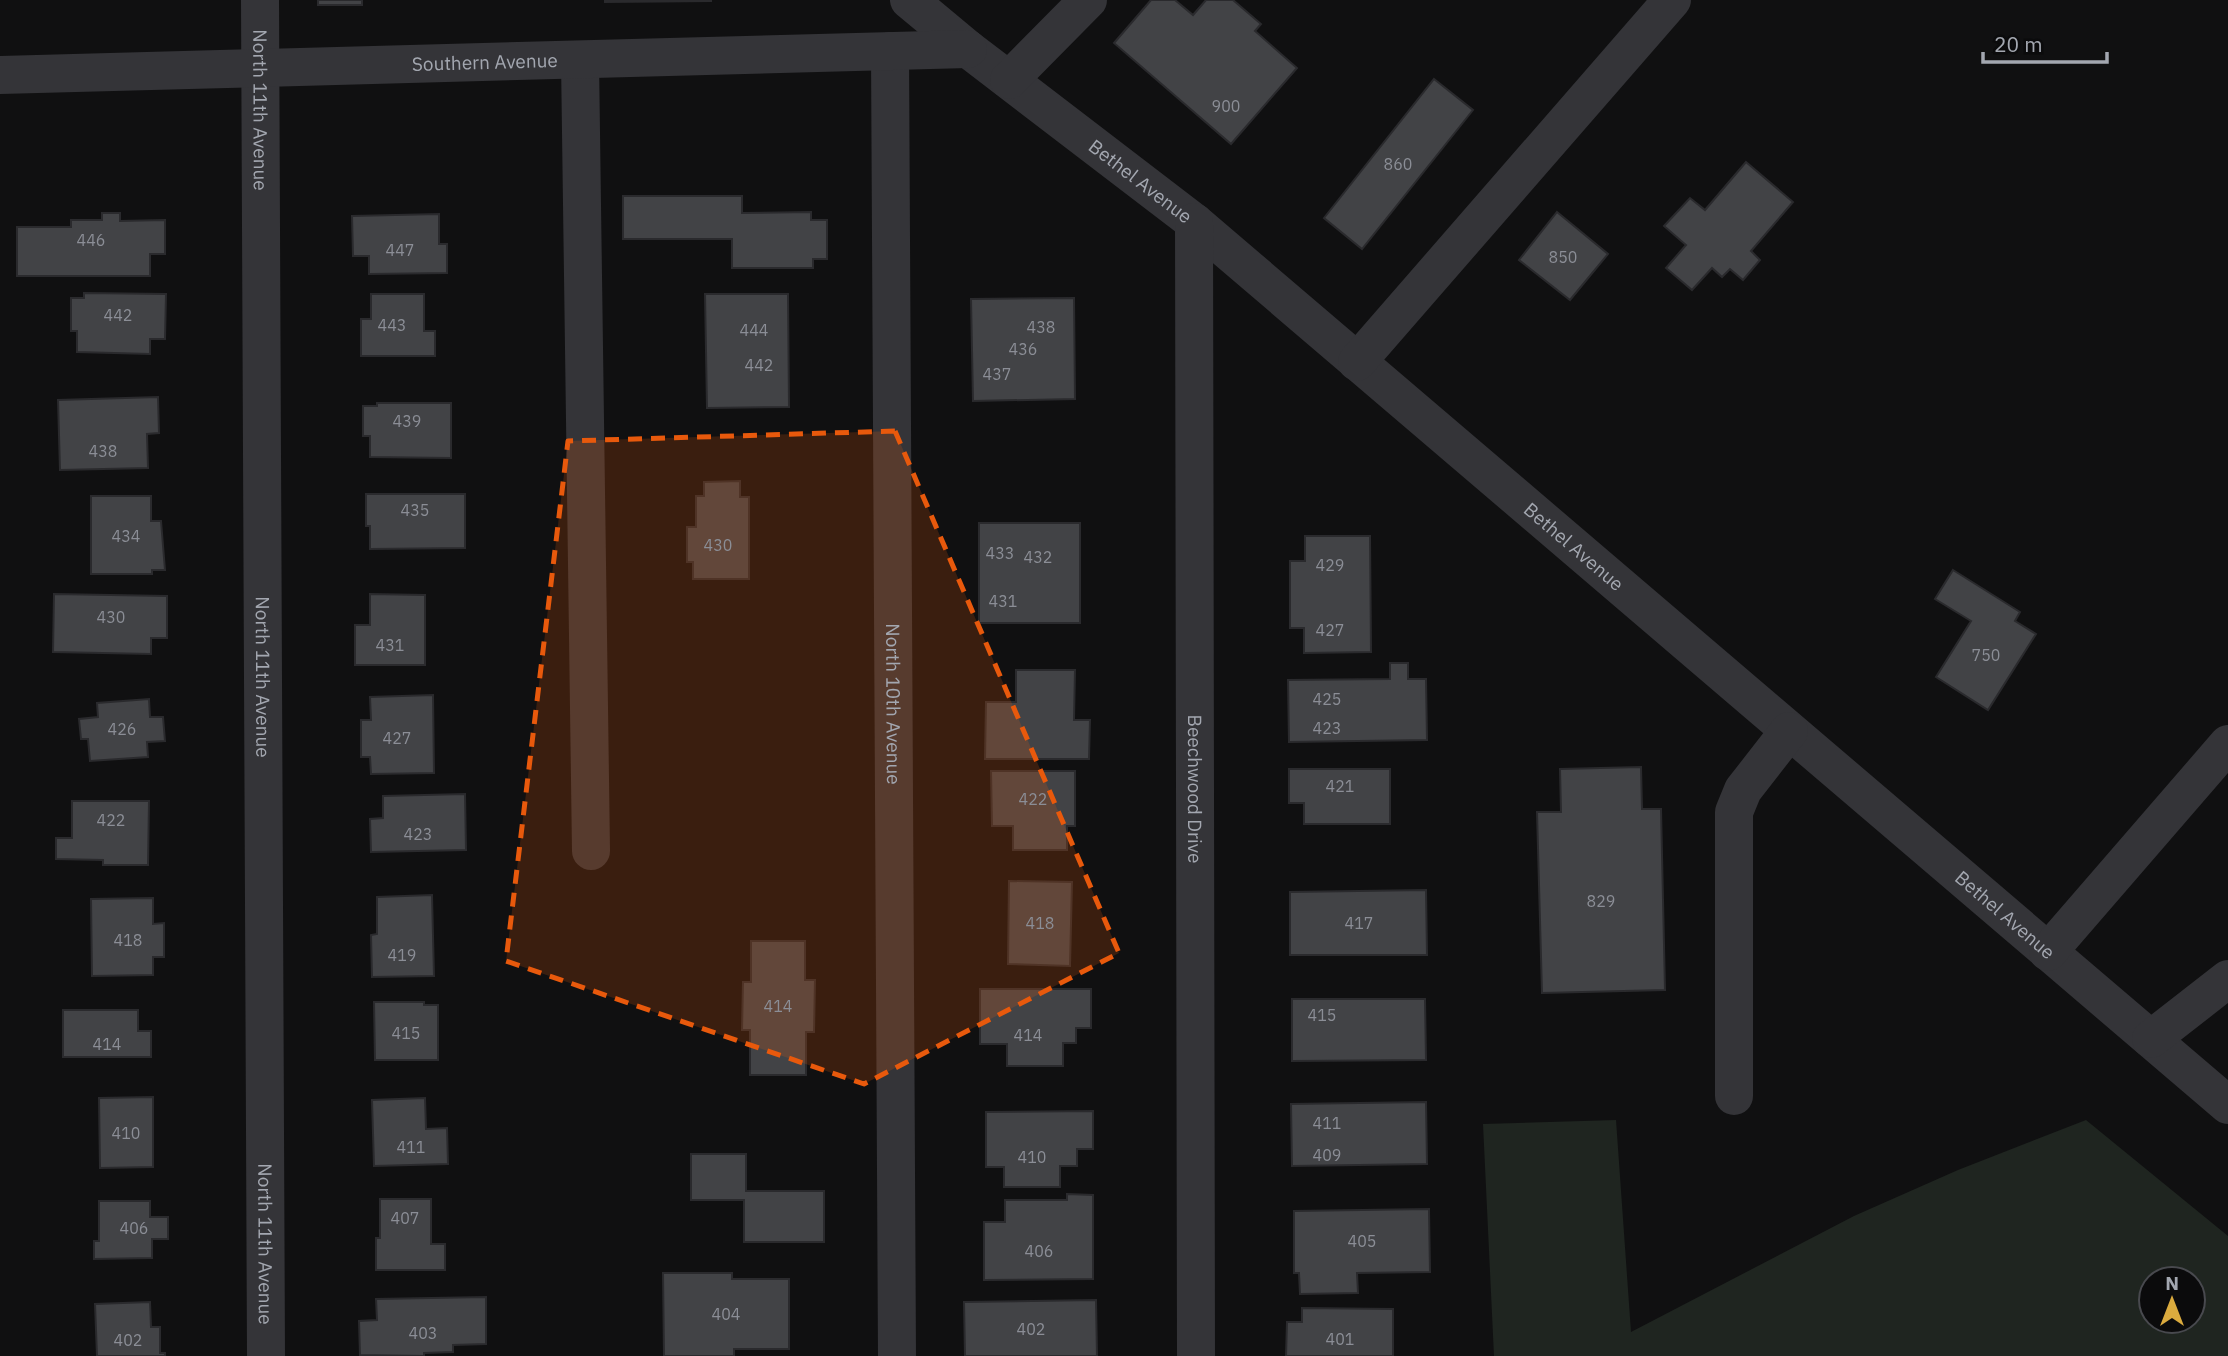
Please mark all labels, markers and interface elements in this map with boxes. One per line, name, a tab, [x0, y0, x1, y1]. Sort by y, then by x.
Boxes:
scale bar	[1983, 21, 2107, 65]
street label: North 11th Avenue	[248, 29, 273, 191]
text: 20 m	[1994, 30, 2043, 58]
street label: Southern Avenue	[411, 48, 558, 76]
house number: 900	[1212, 96, 1240, 116]
street label: Bethel Avenue	[1084, 134, 1197, 228]
house number: 860	[1384, 154, 1412, 174]
house number: 446	[77, 230, 105, 250]
house number: 447	[386, 240, 414, 260]
house number: 850	[1549, 247, 1577, 267]
house number: 442	[104, 305, 132, 325]
house number: 443	[378, 315, 406, 335]
house number: 438	[1027, 317, 1055, 337]
house number: 444	[740, 320, 768, 340]
house number: 436	[1009, 339, 1037, 359]
house number: 442	[745, 355, 773, 375]
house number: 437	[983, 364, 1011, 384]
house number: 439	[393, 411, 421, 431]
house number: 438	[89, 441, 117, 461]
street label: Bethel Avenue	[1519, 497, 1629, 596]
house number: 435	[401, 500, 429, 520]
house number: 434	[112, 526, 140, 546]
house number: 430	[704, 535, 732, 555]
house number: 433	[986, 543, 1014, 563]
house number: 432	[1024, 547, 1052, 567]
house number: 429	[1316, 555, 1344, 575]
house number: 431	[989, 591, 1017, 611]
street label: North 11th Avenue	[251, 596, 275, 758]
house number: 430	[97, 607, 125, 627]
house number: 427	[1316, 620, 1344, 640]
street label: North 10th Avenue	[881, 623, 906, 785]
house number: 431	[376, 635, 404, 655]
house number: 750	[1972, 645, 2000, 665]
house number: 425	[1313, 689, 1341, 709]
street label: Beechwood Drive	[1183, 714, 1207, 864]
house number: 423	[1313, 718, 1341, 738]
house number: 426	[108, 719, 136, 739]
house number: 427	[383, 728, 411, 748]
house number: 421	[1326, 776, 1354, 796]
house number: 422	[1019, 789, 1047, 809]
house number: 422	[97, 810, 125, 830]
house number: 423	[404, 824, 432, 844]
street label: Bethel Avenue	[1950, 865, 2060, 964]
house number: 829	[1587, 891, 1615, 911]
house number: 418	[1026, 913, 1054, 933]
house number: 417	[1345, 913, 1373, 933]
house number: 418	[114, 930, 142, 950]
house number: 419	[388, 945, 416, 965]
house number: 414	[764, 996, 792, 1016]
house number: 415	[1308, 1005, 1336, 1025]
house number: 415	[392, 1023, 420, 1043]
house number: 414	[1014, 1025, 1042, 1045]
house number: 414	[93, 1034, 121, 1054]
house number: 411	[1313, 1113, 1341, 1133]
house number: 410	[112, 1123, 140, 1143]
house number: 411	[397, 1137, 425, 1157]
house number: 409	[1313, 1145, 1341, 1165]
house number: 410	[1018, 1147, 1046, 1167]
street label: North 11th Avenue	[253, 1163, 278, 1325]
house number: 407	[391, 1208, 419, 1228]
house number: 406	[120, 1218, 148, 1238]
house number: 405	[1348, 1231, 1376, 1251]
house number: 406	[1025, 1241, 1053, 1261]
north arrow	[2137, 1265, 2207, 1335]
text: N	[2165, 1271, 2179, 1295]
house number: 404	[712, 1304, 740, 1324]
house number: 402	[1017, 1319, 1045, 1339]
house number: 403	[409, 1323, 437, 1343]
house number: 401	[1326, 1329, 1354, 1349]
house number: 402	[114, 1330, 142, 1350]

